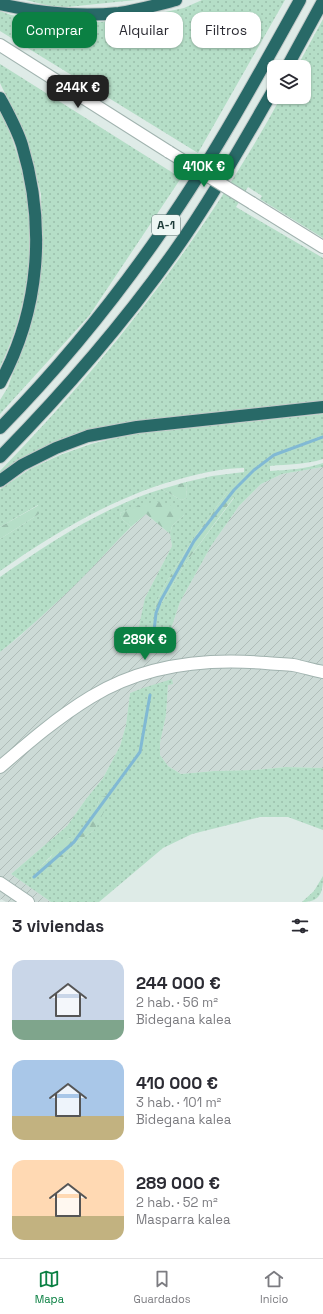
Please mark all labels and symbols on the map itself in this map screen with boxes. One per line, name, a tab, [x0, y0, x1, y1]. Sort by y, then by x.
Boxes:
pin: 244K €	[45, 75, 111, 109]
pin: 410K €	[171, 154, 237, 188]
road number: A-1	[152, 215, 180, 235]
pin: 289K €	[112, 627, 178, 661]

